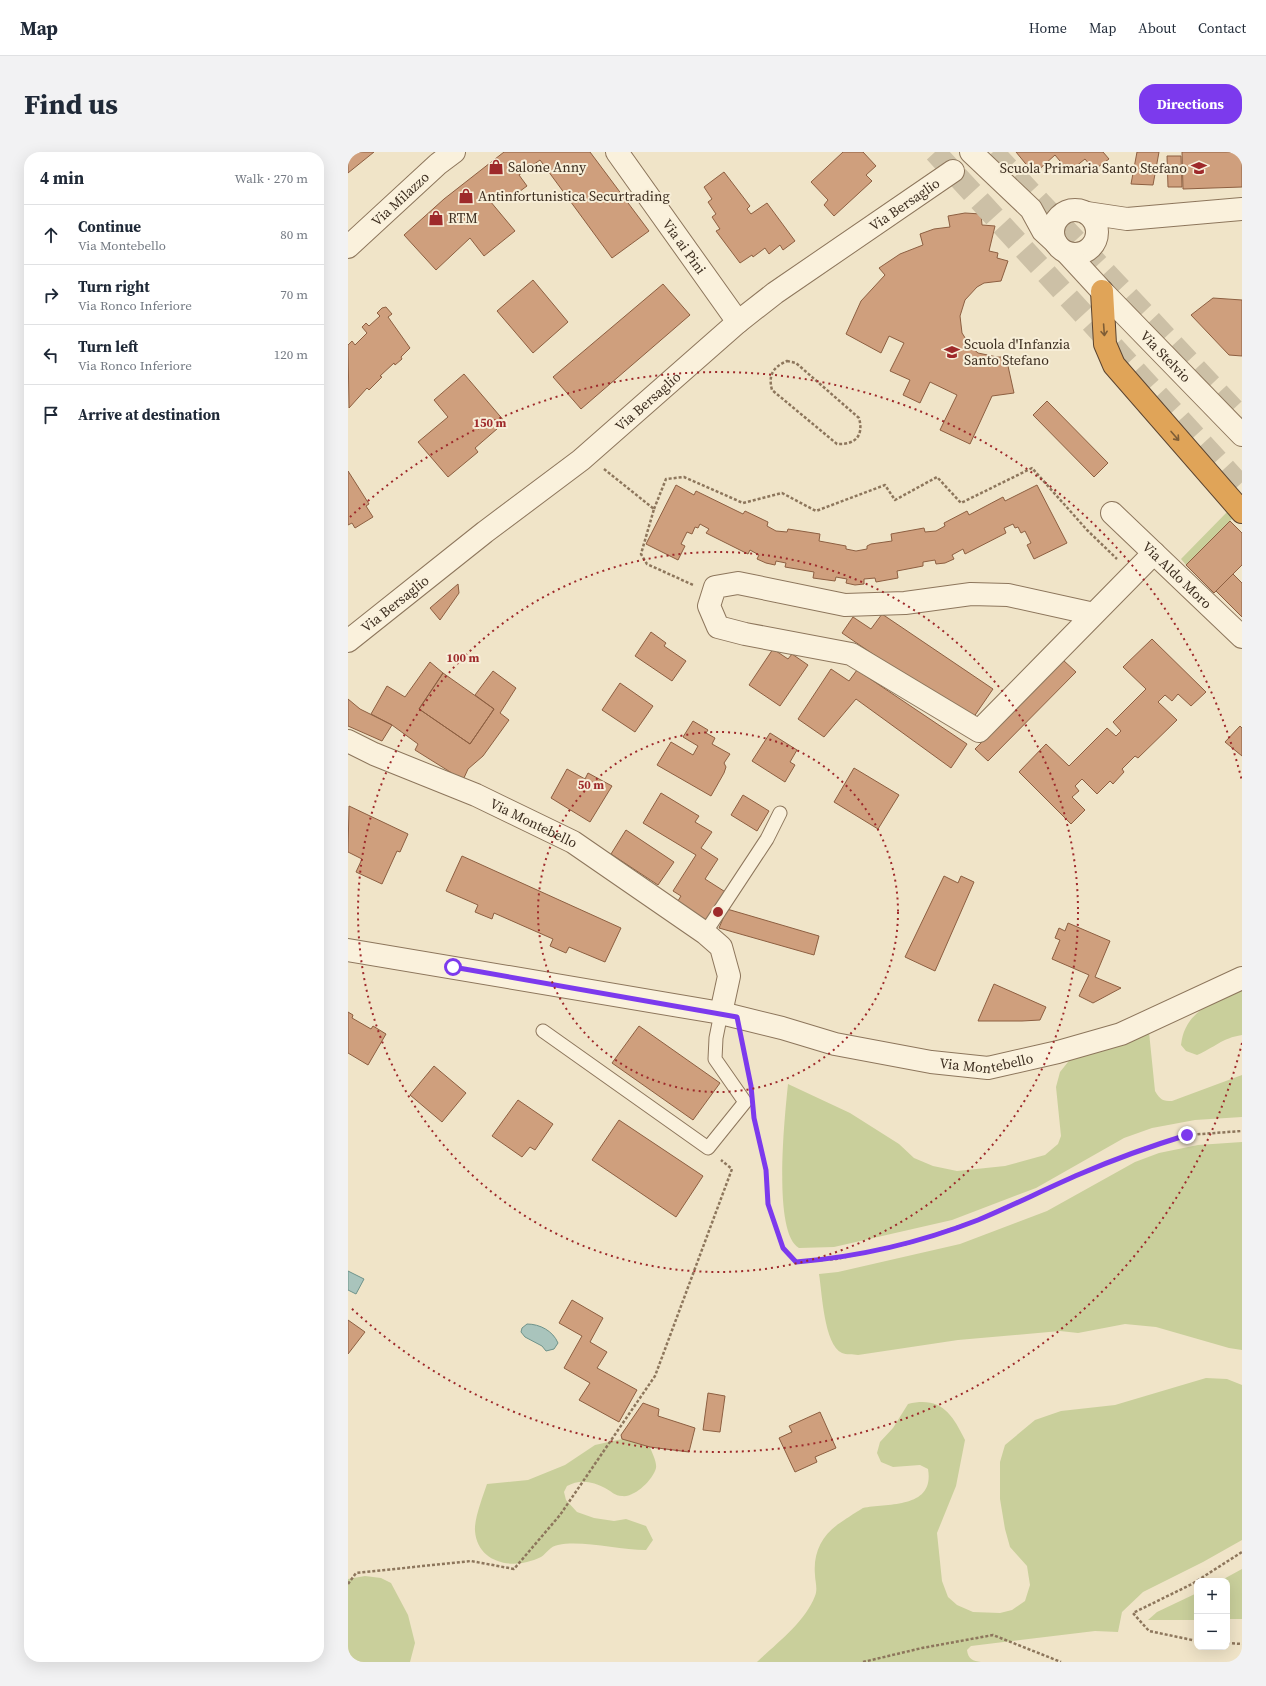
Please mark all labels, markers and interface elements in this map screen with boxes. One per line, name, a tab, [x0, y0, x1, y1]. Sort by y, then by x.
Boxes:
text: Map	[20, 15, 58, 41]
text: Home	[1029, 18, 1067, 38]
text: Map	[1089, 18, 1116, 38]
text: About	[1138, 18, 1176, 38]
text: Contact	[1198, 18, 1246, 38]
button: Directions	[1139, 84, 1242, 124]
text: Find us	[24, 85, 118, 123]
place label: Salone Anny	[508, 157, 587, 177]
shop icon: Salone Anny	[487, 158, 505, 176]
place label: Scuola Primaria Santo Stefano	[1000, 158, 1187, 178]
school or university icon: Scuola Primaria Santo Stefano	[1190, 159, 1208, 177]
text: 4 min	[40, 166, 84, 190]
street label: Via Milazzo	[367, 167, 434, 231]
text: Walk · 270 m	[235, 170, 308, 187]
street label: Via Bersaglio	[865, 173, 944, 236]
place label: Antinfortunistica Securtrading	[478, 186, 670, 206]
shop icon: Antinfortunistica Securtrading	[457, 187, 475, 205]
place label: RTM	[448, 208, 478, 228]
shop icon: RTM	[427, 209, 445, 227]
street label: Via ai Pini	[658, 215, 711, 278]
text: Continue	[78, 216, 141, 237]
icon: ahead	[40, 224, 62, 246]
text: 80 m	[280, 226, 308, 243]
text: Via Montebello	[78, 237, 166, 254]
text: Turn right	[78, 276, 150, 297]
icon: right	[40, 284, 62, 306]
text: 70 m	[280, 286, 308, 303]
text: Via Ronco Inferiore	[78, 297, 192, 314]
one-way arrow	[1101, 323, 1108, 336]
street label: Via Stelvio	[1136, 326, 1196, 387]
place label: Scuola d'Infanzia Santo Stefano	[964, 334, 1071, 370]
text: Turn left	[78, 336, 138, 357]
school or university icon: Scuola d'Infanzia Santo Stefano	[943, 343, 961, 361]
icon: left	[40, 344, 62, 366]
text: 120 m	[274, 346, 308, 363]
text: Via Ronco Inferiore	[78, 357, 192, 374]
street label: Via Bersaglio	[611, 367, 685, 436]
icon: arrive	[40, 404, 62, 426]
text: Arrive at destination	[78, 404, 220, 425]
text: 150 m	[474, 415, 507, 431]
one-way arrow	[1170, 430, 1179, 441]
street label: Via Aldo Moro	[1138, 537, 1217, 613]
street label: Via Bersaglio	[357, 570, 433, 637]
text: 100 m	[447, 650, 480, 666]
text: 50 m	[578, 777, 604, 793]
street label: Via Montebello	[487, 793, 581, 853]
centre of rings	[711, 905, 725, 919]
route start	[444, 958, 462, 976]
street label: Via Montebello	[938, 1048, 1035, 1078]
route end	[1178, 1126, 1196, 1144]
map controls	[1194, 1578, 1230, 1650]
button: +	[1194, 1578, 1230, 1614]
button: −	[1194, 1614, 1230, 1650]

